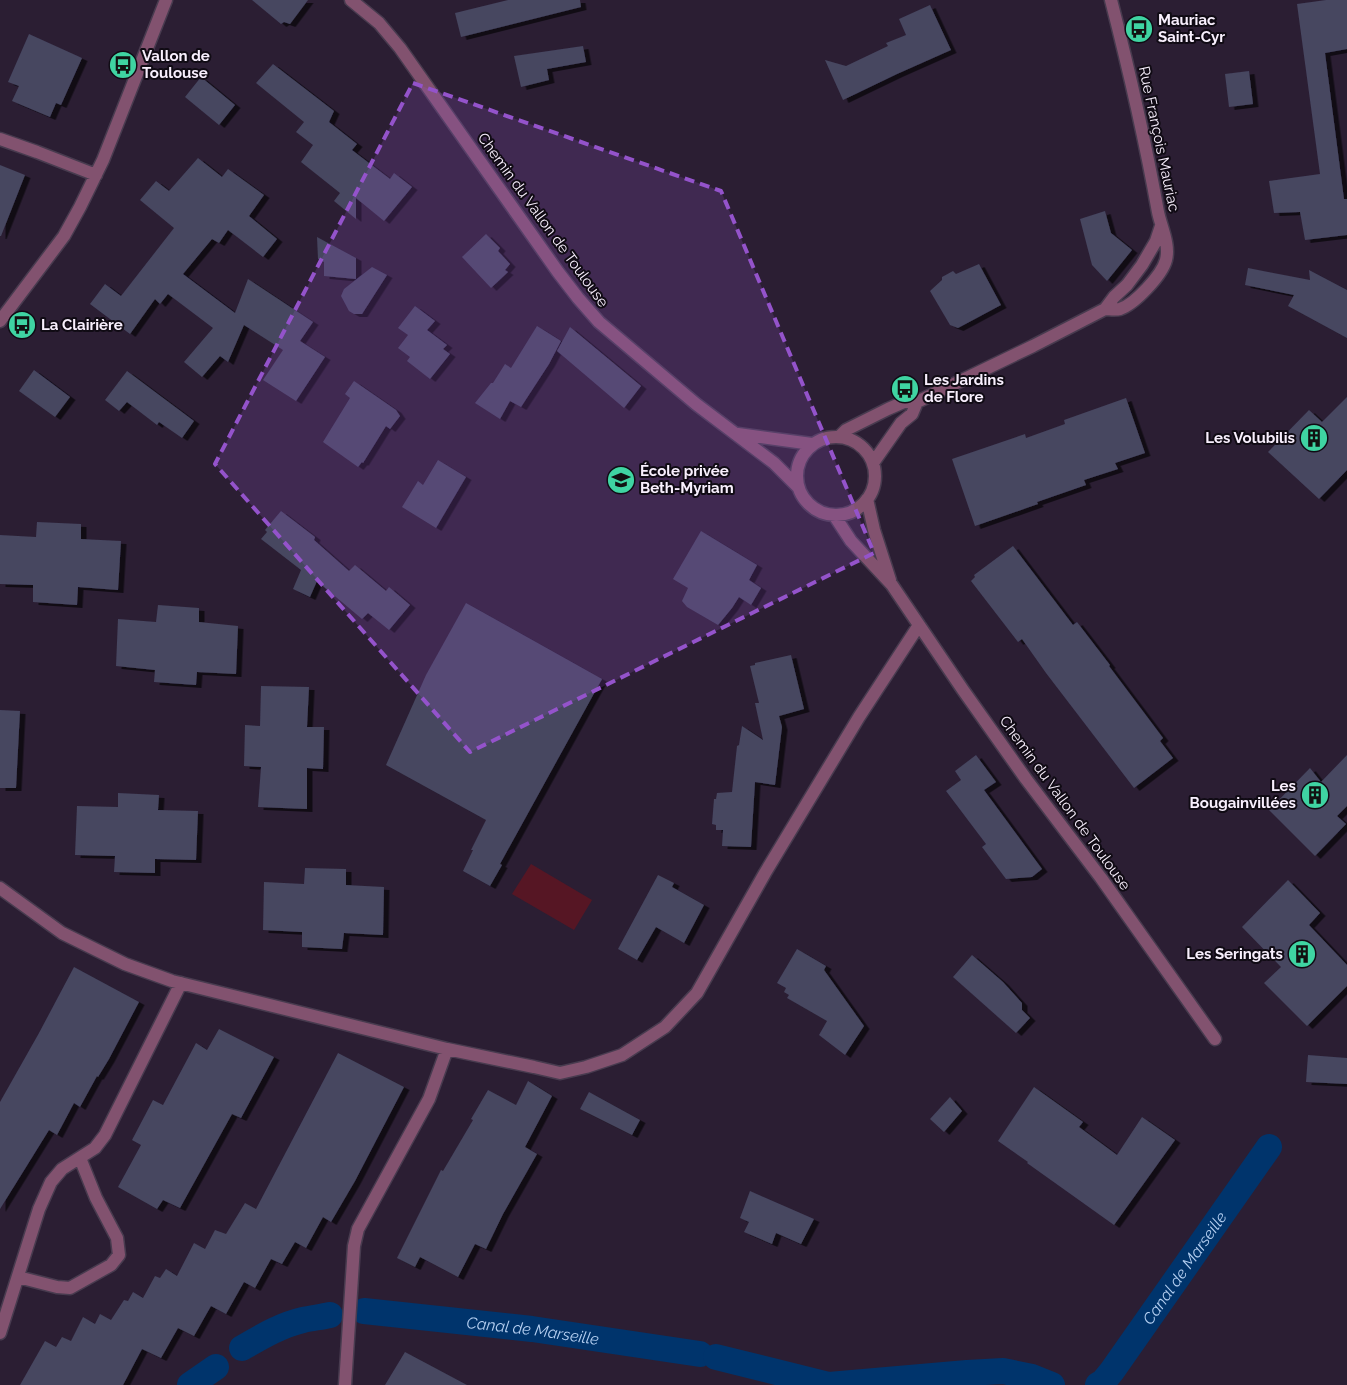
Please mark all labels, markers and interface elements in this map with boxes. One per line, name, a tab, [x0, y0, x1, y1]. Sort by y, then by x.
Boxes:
place label: Mauriac Saint-Cyr	[1158, 11, 1225, 46]
bus stop icon: Mauriac Saint-Cyr	[1124, 14, 1154, 44]
place label: Vallon de Toulouse	[142, 47, 210, 82]
bus stop icon: Vallon de Toulouse	[108, 50, 138, 80]
street label: Rue François Mauriac	[1135, 65, 1183, 213]
street label: Chemin du Vallon de Toulouse	[474, 129, 612, 311]
bus stop icon: La Clairière	[7, 310, 37, 340]
place label: La Clairière	[41, 316, 123, 334]
place label: Les Jardins de Flore	[924, 371, 1004, 406]
bus stop icon: Les Jardins de Flore	[890, 374, 920, 404]
building icon: Les Volubilis	[1299, 423, 1329, 453]
place label: Les Volubilis	[1205, 429, 1295, 447]
place label: École privée Beth-Myriam	[640, 462, 734, 497]
school or university icon: École privée Beth-Myriam	[606, 465, 636, 495]
street label: Chemin du Vallon de Toulouse	[996, 712, 1134, 894]
place label: Les Bougainvillées	[1190, 777, 1296, 812]
building icon: Les Bougainvillées	[1300, 780, 1330, 810]
building icon: Les Seringats	[1287, 939, 1317, 969]
place label: Les Seringats	[1186, 945, 1283, 963]
water label: Canal de Marseille	[1138, 1207, 1231, 1328]
water label: Canal de Marseille	[466, 1313, 601, 1348]

